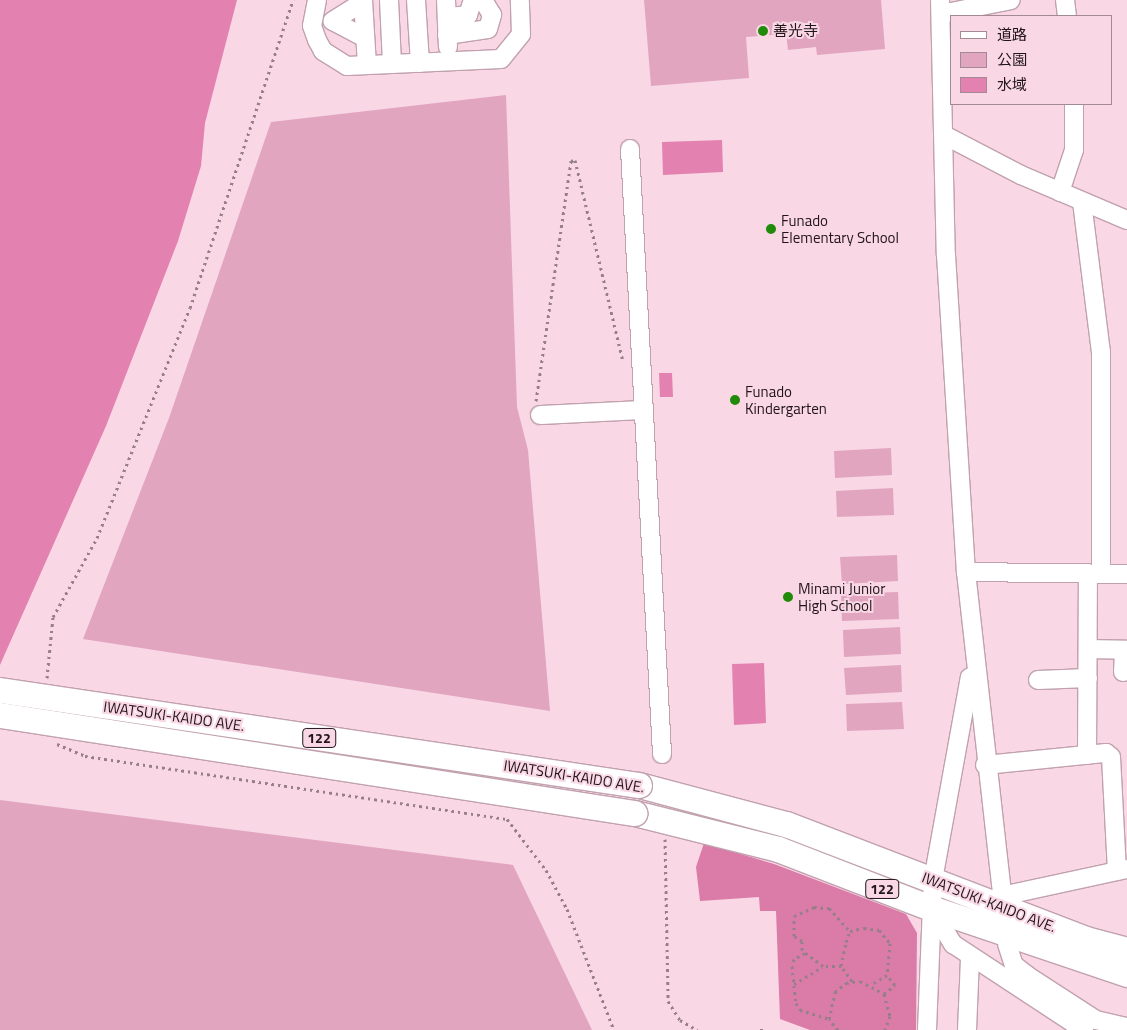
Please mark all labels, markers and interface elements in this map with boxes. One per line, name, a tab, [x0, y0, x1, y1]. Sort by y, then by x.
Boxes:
legend	[950, 15, 1112, 105]
place label: 善光寺	[773, 22, 818, 40]
text: 道路	[997, 23, 1027, 46]
marker: 善光寺	[757, 25, 769, 37]
text: 公園	[997, 48, 1027, 71]
text: 水域	[997, 73, 1027, 96]
place label: Funado Elementary School	[781, 211, 899, 246]
marker: Funado Elementary School	[765, 223, 777, 235]
place label: Funado Kindergarten	[745, 382, 827, 417]
marker: Funado Kindergarten	[729, 394, 741, 406]
place label: Minami Junior High School	[798, 579, 885, 614]
marker: Minami Junior High School	[782, 591, 794, 603]
street label: IWATSUKI-KAIDO AVE.	[102, 697, 246, 735]
road number: 122	[302, 726, 336, 750]
street label: IWATSUKI-KAIDO AVE.	[502, 756, 646, 796]
street label: IWATSUKI-KAIDO AVE.	[919, 868, 1059, 936]
road number: 122	[864, 878, 900, 901]

